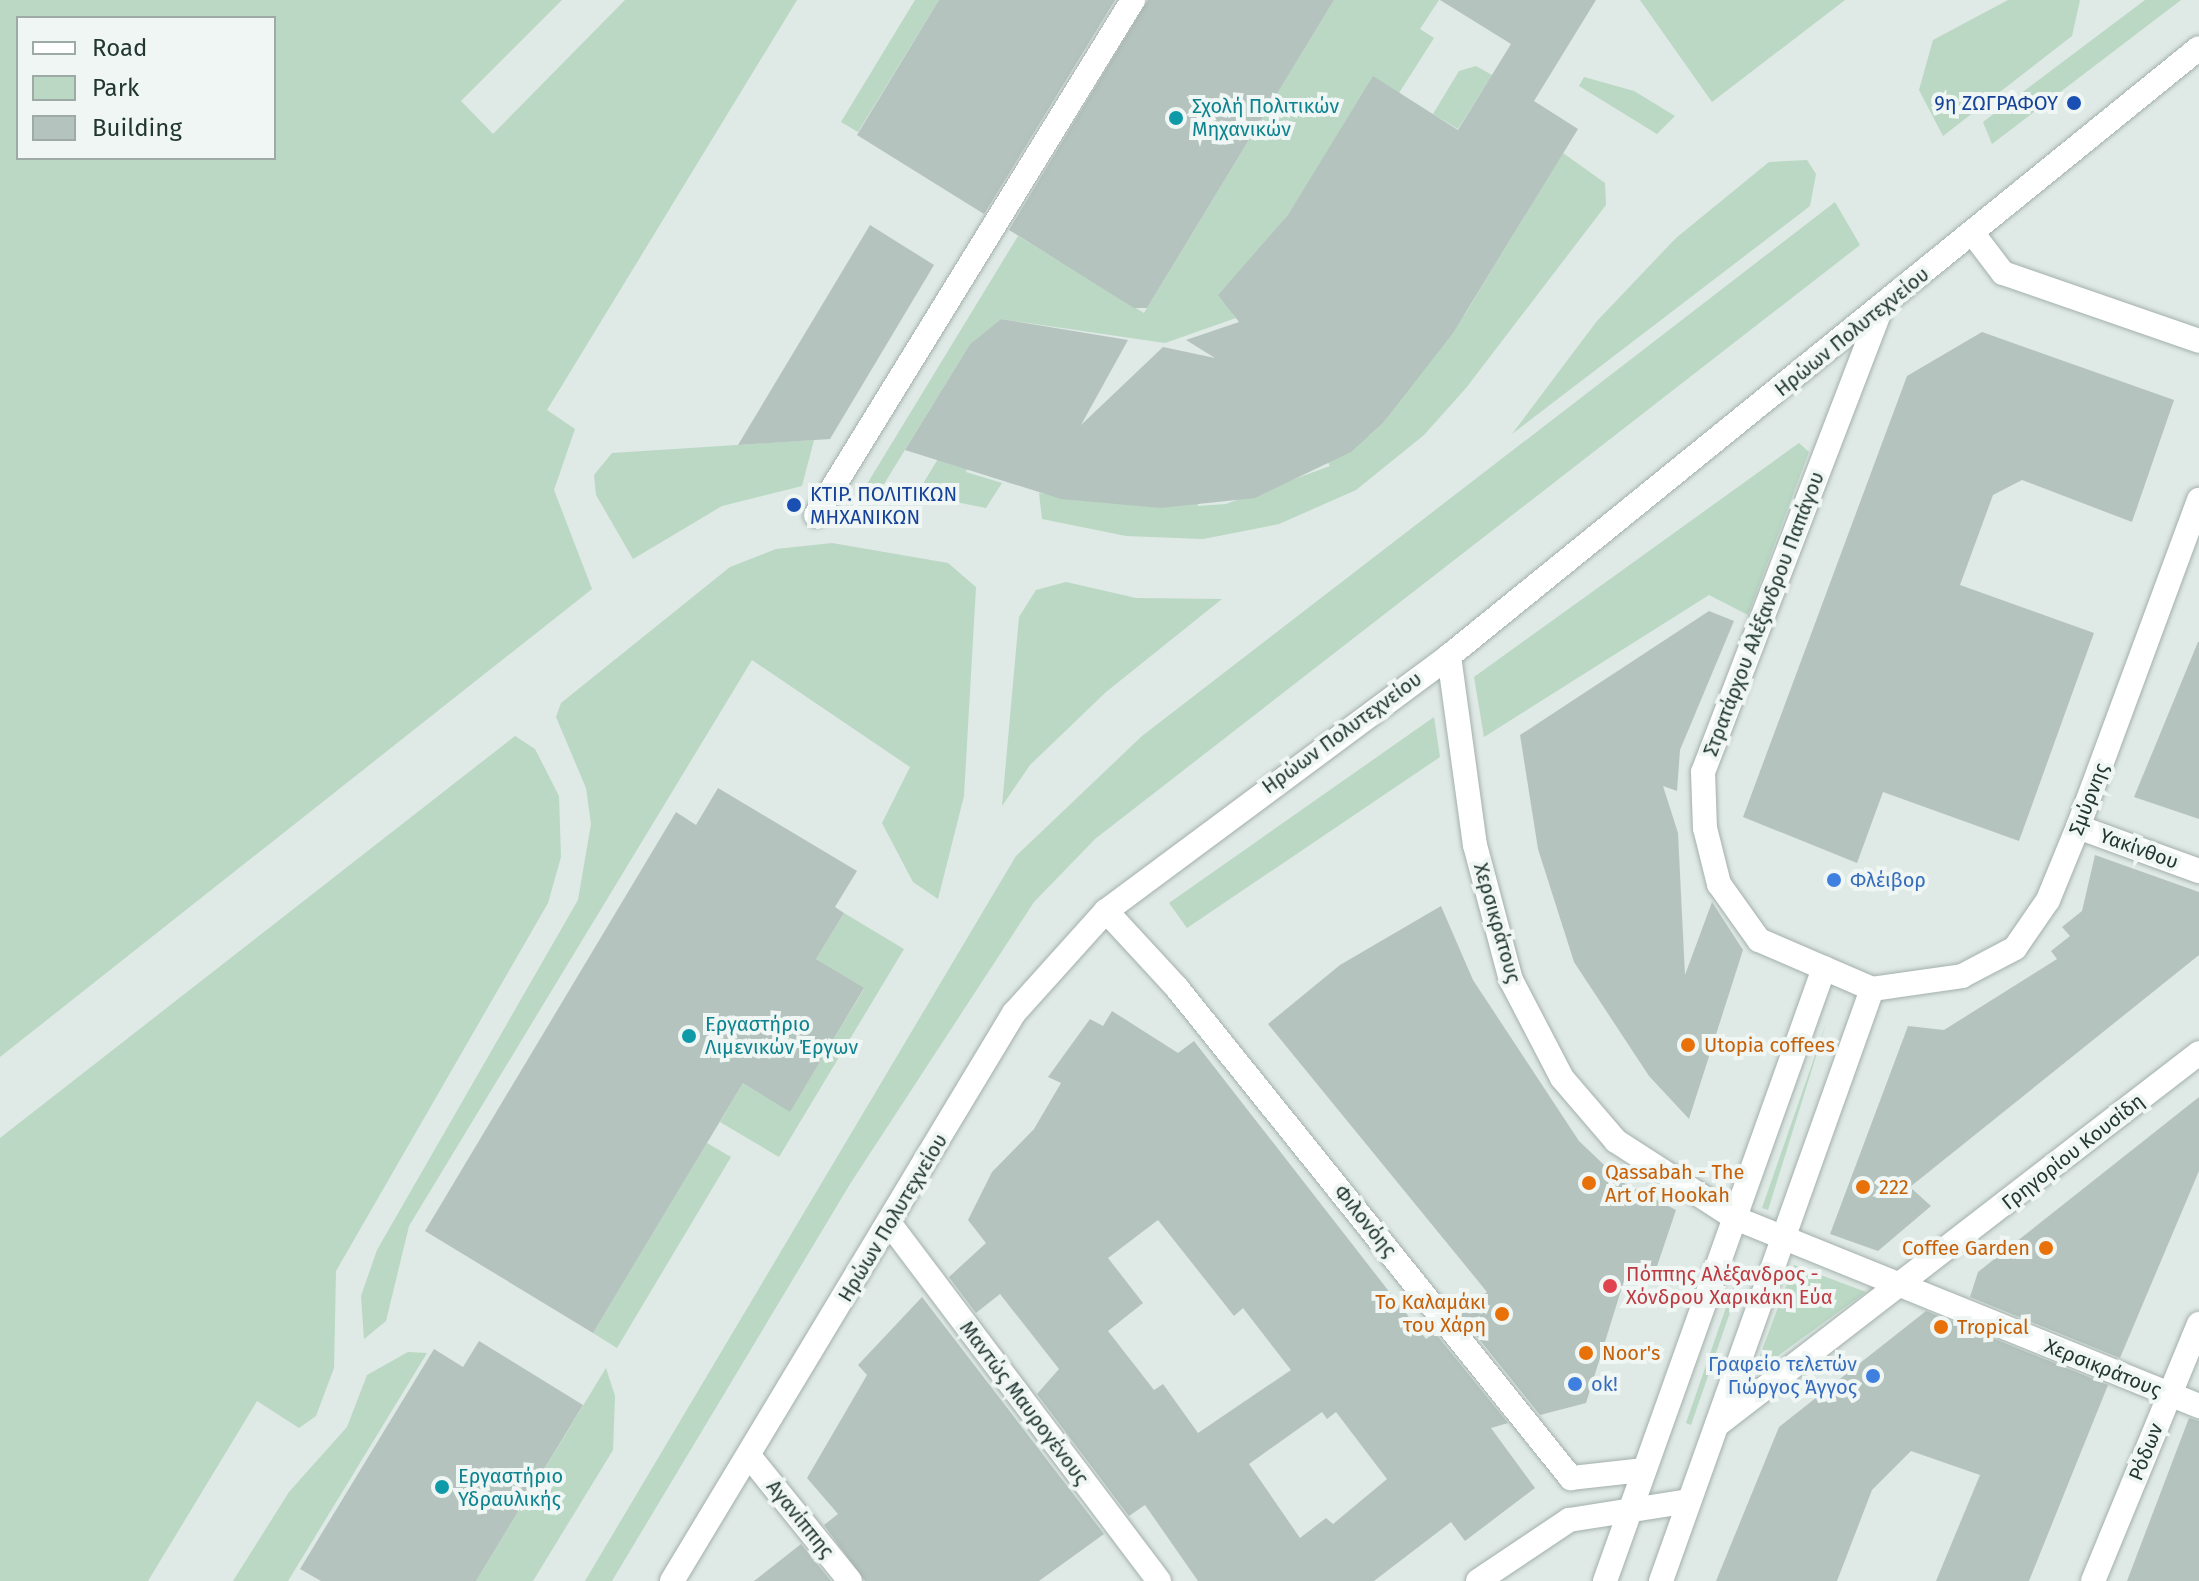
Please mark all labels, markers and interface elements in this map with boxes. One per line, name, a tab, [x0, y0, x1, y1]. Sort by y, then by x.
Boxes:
legend	[16, 16, 276, 160]
text: Road	[92, 34, 147, 62]
text: Park	[92, 74, 139, 102]
place label: 9η ΖΩΓΡΑΦΟΥ	[1934, 91, 2058, 115]
place label: Σχολή Πολιτικών Μηχανικών	[1192, 94, 1339, 141]
marker: 9η ΖΩΓΡΑΦΟΥ	[2065, 94, 2083, 112]
marker: Σχολή Πολιτικών Μηχανικών	[1167, 109, 1185, 127]
text: Building	[92, 114, 182, 142]
street label: Ηρώων Πολυτεχνείου	[1770, 262, 1934, 402]
street label: Στρατάρχου Αλέξανδρου Παπάγου	[1699, 468, 1829, 760]
place label: ΚΤΙΡ. ΠΟΛΙΤΙΚΩΝ ΜΗΧΑΝΙΚΩΝ	[810, 482, 957, 529]
marker: ΚΤΙΡ. ΠΟΛΙΤΙΚΩΝ ΜΗΧΑΝΙΚΩΝ	[785, 496, 803, 514]
street label: Ηρώων Πολυτεχνείου	[1257, 667, 1427, 799]
street label: Σμύρνης	[2064, 760, 2114, 838]
street label: Υακίνθου	[2096, 824, 2182, 874]
street label: Χερσικράτους	[1468, 860, 1526, 986]
place label: Φλέιβορ	[1850, 868, 1926, 892]
marker: Φλέιβορ	[1825, 871, 1843, 889]
place label: Εργαστήριο Λιμενικών Έργων	[705, 1012, 858, 1059]
marker: Εργαστήριο Λιμενικών Έργων	[680, 1027, 698, 1045]
place label: Utopia coffees	[1704, 1033, 1835, 1057]
marker: Utopia coffees	[1679, 1036, 1697, 1054]
street label: Γρηγορίου Κουσίδη	[1997, 1089, 2149, 1215]
street label: Ηρώων Πολυτεχνείου	[833, 1130, 953, 1306]
place label: Qassabah - The Art of Hookah	[1605, 1160, 1744, 1207]
marker: Qassabah - The Art of Hookah	[1580, 1174, 1598, 1192]
place label: 222	[1879, 1175, 1909, 1199]
marker: 222	[1854, 1178, 1872, 1196]
street label: Φιλονόης	[1329, 1180, 1401, 1262]
place label: Coffee Garden	[1902, 1236, 2030, 1260]
marker: Coffee Garden	[2037, 1239, 2055, 1257]
place label: Πόππης Αλέξανδρος - Χόνδρου Χαρικάκη Εύα	[1626, 1262, 1833, 1309]
marker: Πόππης Αλέξανδρος - Χόνδρου Χαρικάκη Εύα	[1601, 1277, 1619, 1295]
place label: Το Καλαμάκι του Χάρη	[1375, 1290, 1486, 1337]
marker: Το Καλαμάκι του Χάρη	[1493, 1305, 1511, 1323]
place label: Tropical	[1957, 1315, 2029, 1339]
street label: Μαντώς Μαυρογένους	[955, 1316, 1093, 1490]
marker: Tropical	[1932, 1318, 1950, 1336]
street label: Χερσικράτους	[2041, 1334, 2165, 1402]
place label: Noor's	[1602, 1341, 1660, 1365]
marker: Noor's	[1577, 1344, 1595, 1362]
place label: Γραφείο τελετών Γιώργος Άγγος	[1708, 1352, 1857, 1399]
marker: Γραφείο τελετών Γιώργος Άγγος	[1864, 1367, 1882, 1385]
place label: ok!	[1591, 1372, 1618, 1396]
marker: ok!	[1566, 1375, 1584, 1393]
street label: Ρόδων	[2124, 1420, 2168, 1484]
place label: Εργαστήριο Υδραυλικής	[458, 1464, 563, 1511]
street label: Αγανίππης	[761, 1475, 839, 1563]
marker: Εργαστήριο Υδραυλικής	[433, 1478, 451, 1496]

